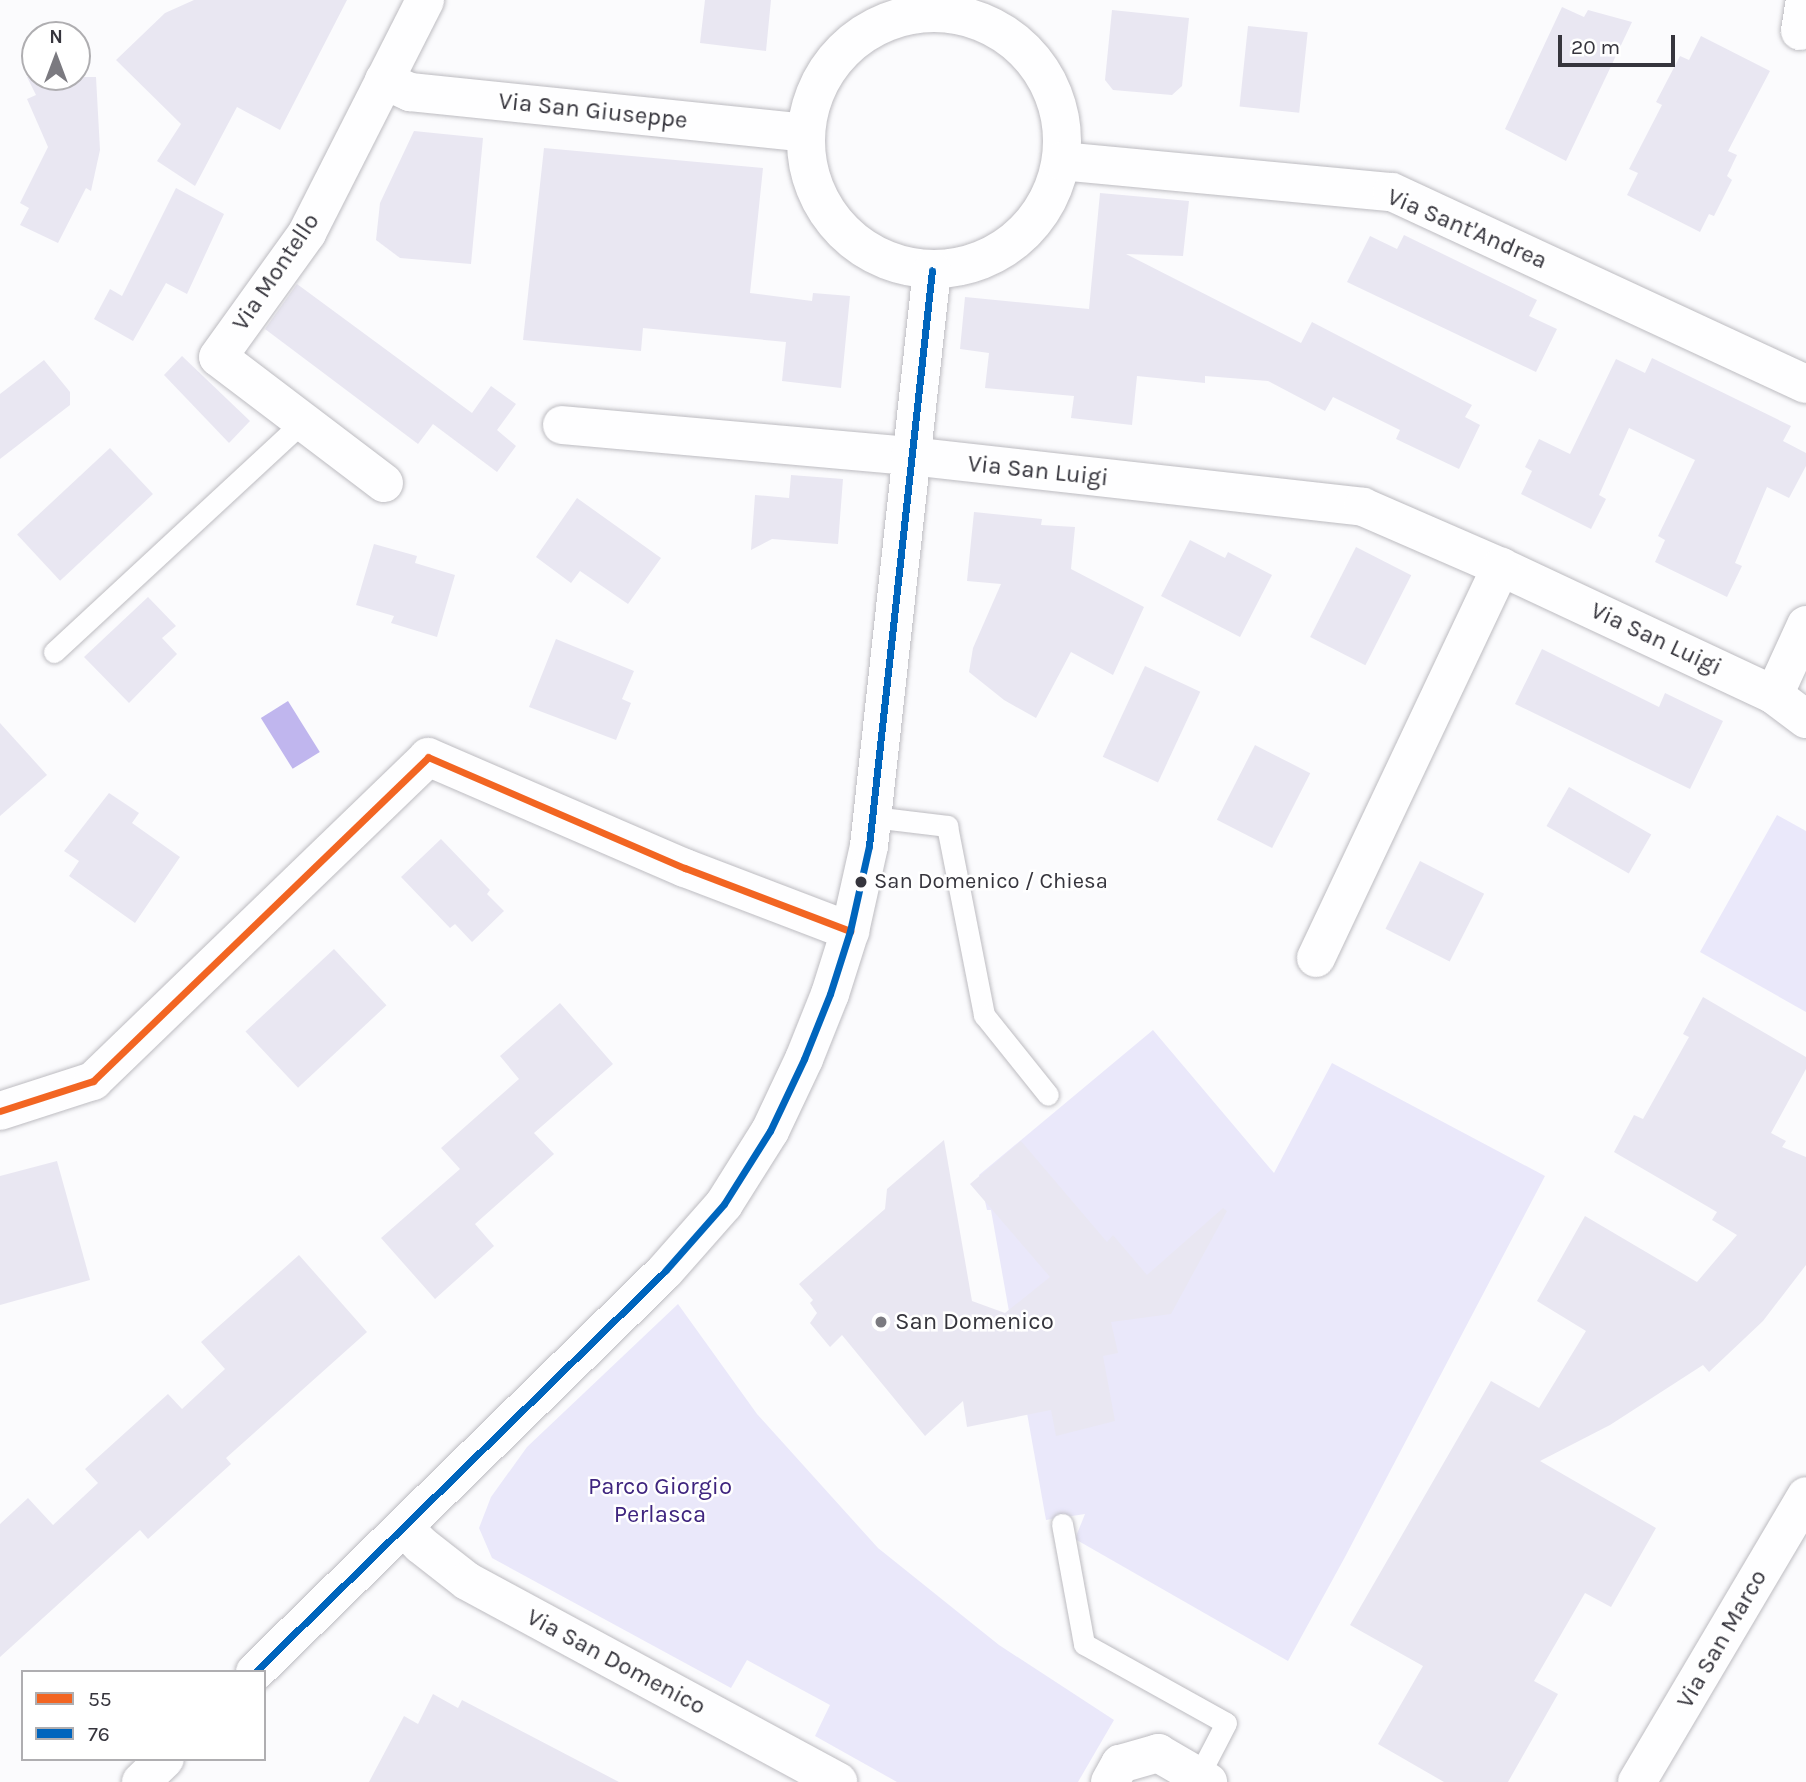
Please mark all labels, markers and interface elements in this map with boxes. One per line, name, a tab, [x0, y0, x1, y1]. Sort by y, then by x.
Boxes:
north arrow	[21, 21, 91, 91]
scale bar	[1561, 21, 1678, 65]
text: N	[49, 26, 63, 48]
text: 20 m	[1571, 35, 1620, 59]
street label: Via San Giuseppe	[497, 87, 689, 135]
street label: Via Sant'Andrea	[1383, 182, 1551, 276]
street label: Via Montello	[226, 208, 326, 336]
street label: Via San Luigi	[966, 449, 1110, 493]
street label: Via San Luigi	[1586, 596, 1726, 682]
place label: San Domenico / Chiesa	[874, 869, 1108, 895]
marker: San Domenico / Chiesa	[854, 875, 868, 889]
place label: San Domenico	[895, 1308, 1054, 1336]
marker: San Domenico	[873, 1314, 889, 1330]
park label: Parco Giorgio Perlasca	[588, 1473, 732, 1529]
street label: Via San Marco	[1671, 1565, 1773, 1713]
street label: Via San Domenico	[522, 1603, 710, 1721]
legend	[21, 1670, 266, 1761]
text: 55	[88, 1687, 112, 1711]
text: 76	[88, 1722, 110, 1746]

